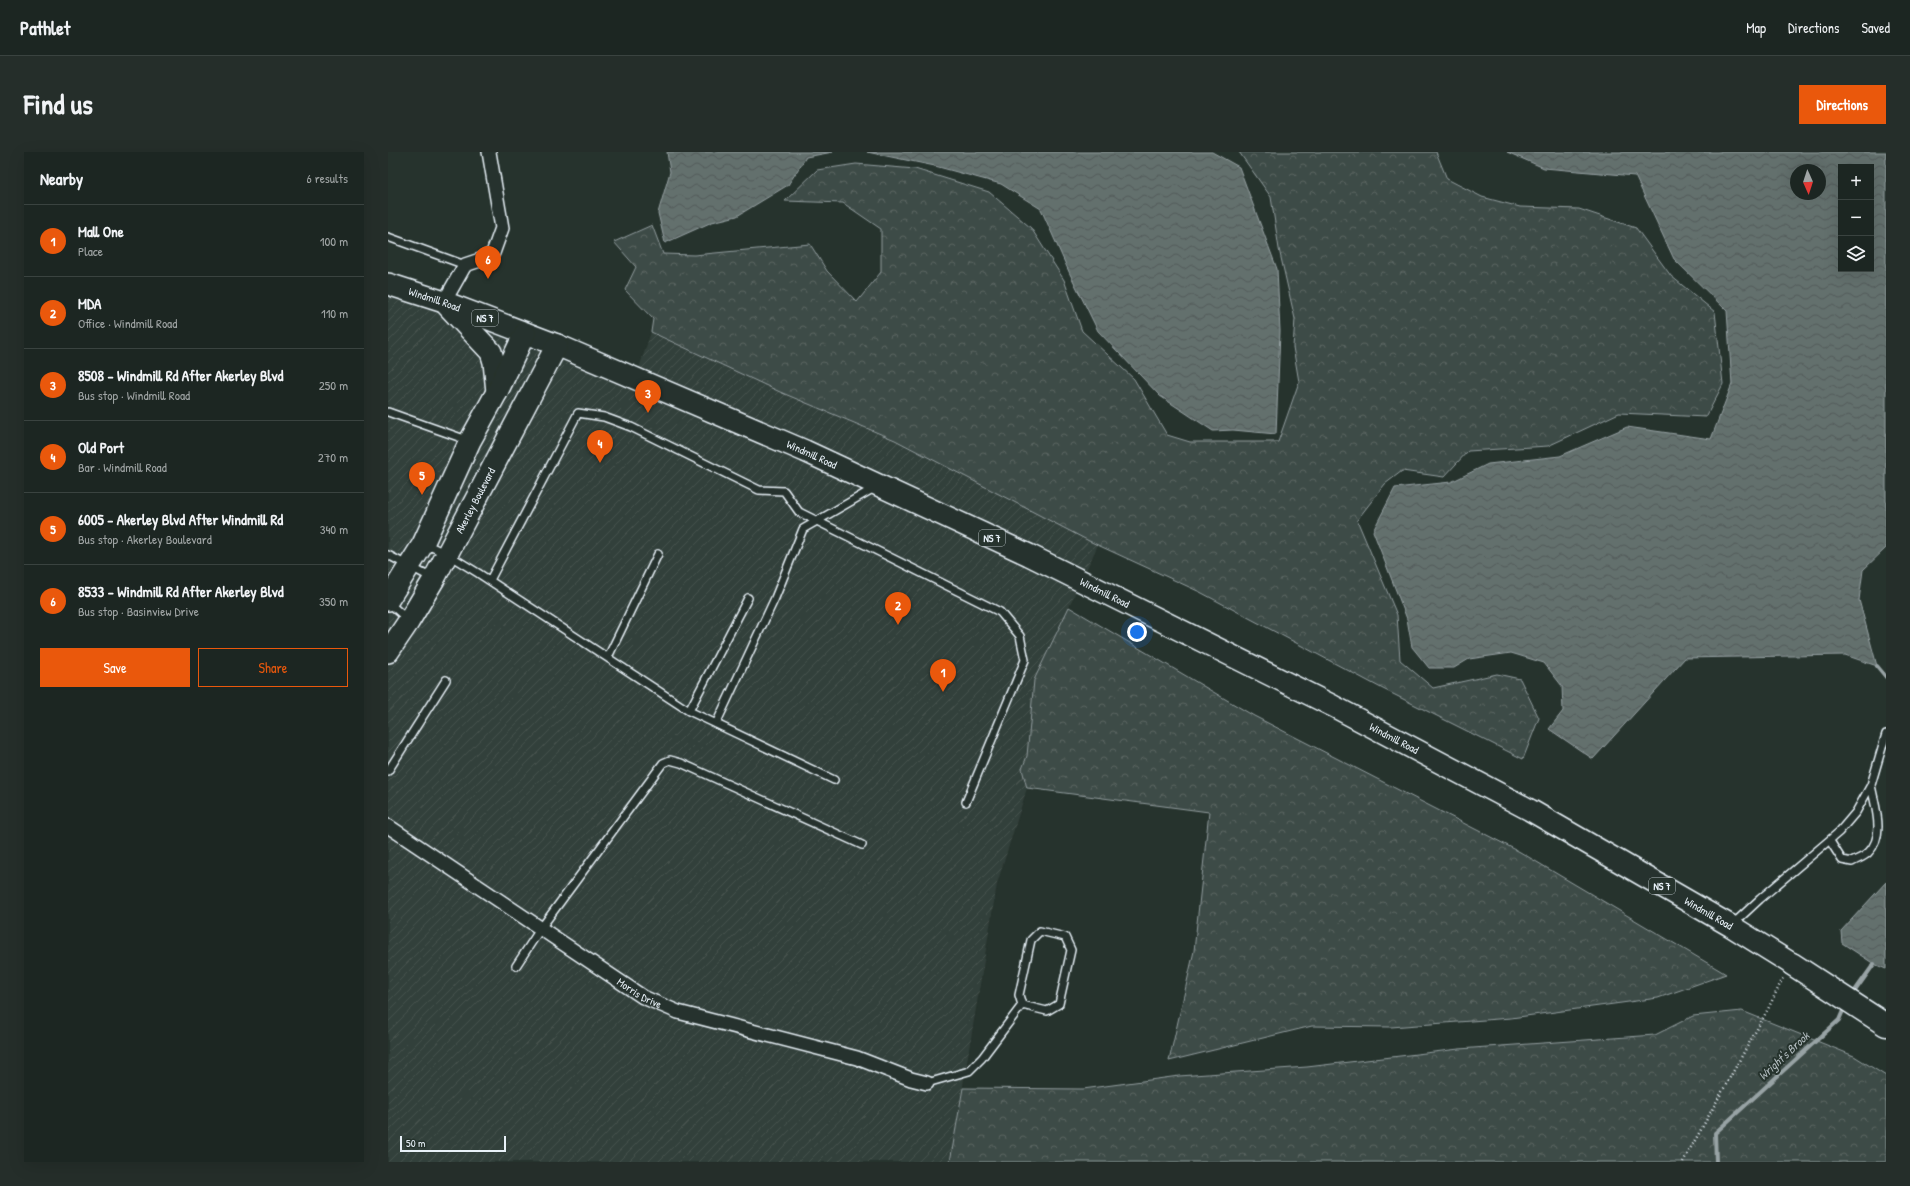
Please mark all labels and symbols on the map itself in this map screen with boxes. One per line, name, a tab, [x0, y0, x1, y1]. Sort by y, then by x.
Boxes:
north arrow	[1790, 164, 1826, 200]
pin: 6	[475, 246, 501, 279]
street label: Windmill Road	[407, 284, 463, 315]
road number: NS 7	[472, 310, 498, 326]
pin: 3	[635, 380, 661, 413]
pin: 4	[587, 430, 613, 463]
street label: Windmill Road	[784, 437, 840, 472]
pin: 5	[409, 462, 435, 495]
street label: Akerley Boulevard	[452, 465, 499, 536]
road number: NS 7	[979, 530, 1005, 546]
street label: Windmill Road	[1078, 574, 1133, 611]
pin: 2	[885, 592, 911, 625]
your location	[1127, 622, 1147, 642]
pin: 1	[930, 659, 956, 692]
street label: Windmill Road	[1367, 720, 1422, 757]
road number: NS 7	[1649, 878, 1675, 894]
street label: Windmill Road	[1682, 894, 1736, 933]
street label: Morris Drive	[614, 975, 664, 1011]
water label: Wright's Brook	[1754, 1027, 1814, 1084]
scale bar	[400, 1134, 506, 1153]

